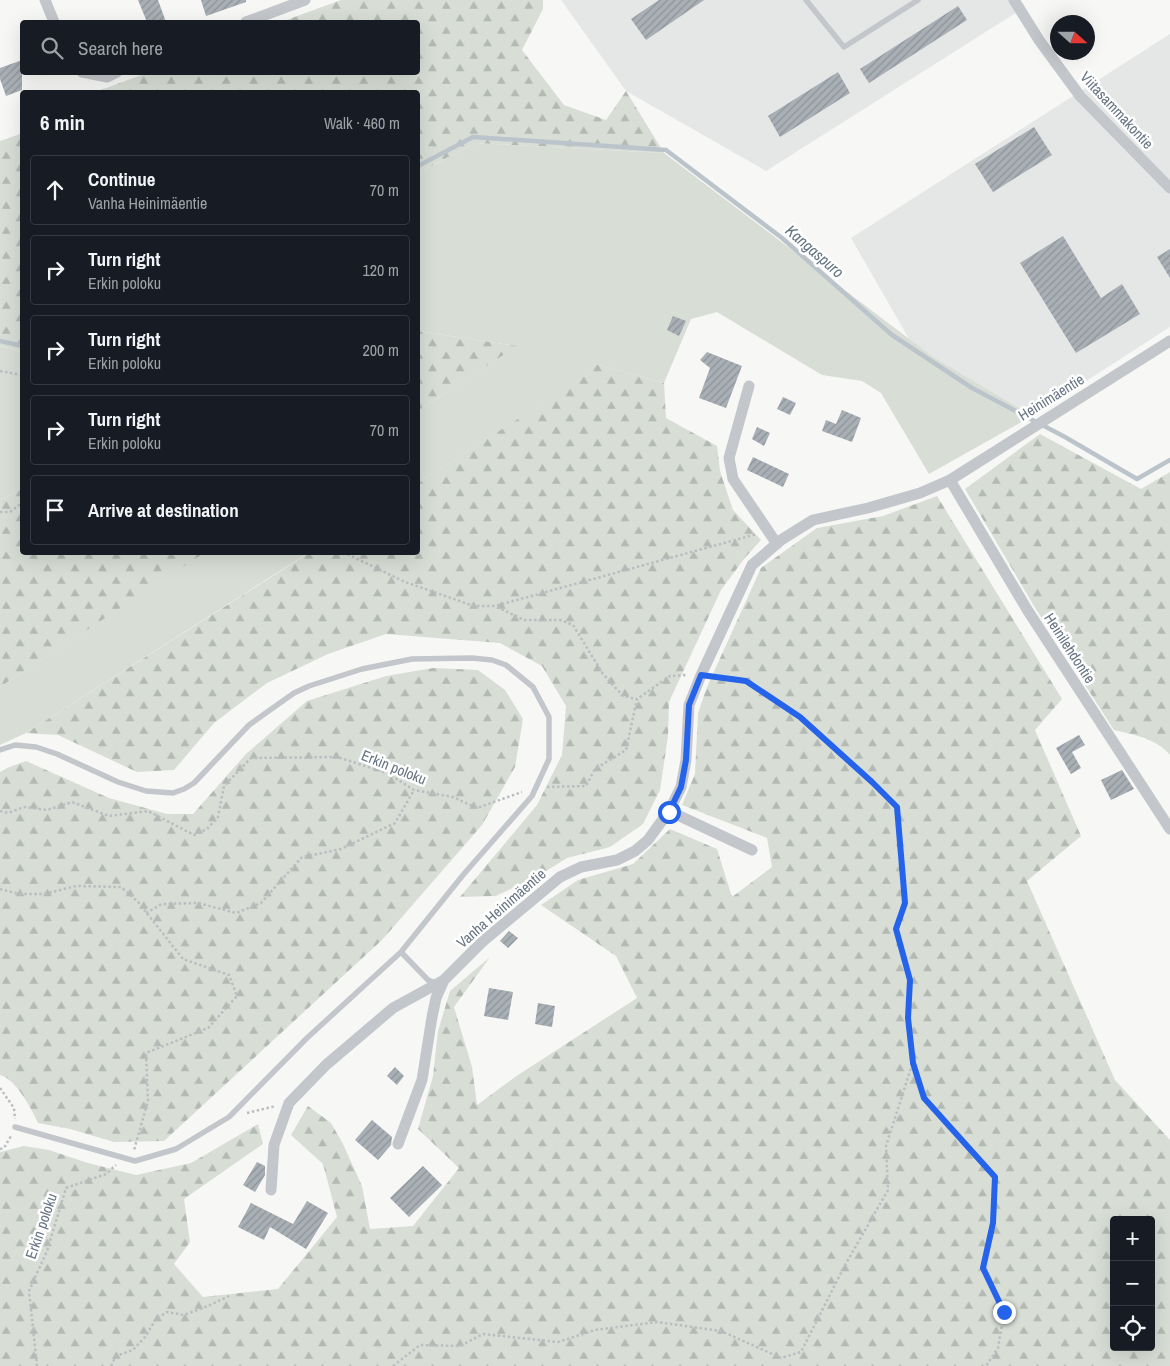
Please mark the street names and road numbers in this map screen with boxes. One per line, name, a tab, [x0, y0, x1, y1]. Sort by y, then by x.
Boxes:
street label: Viitasammakontie	[1076, 67, 1159, 153]
street label: Heinimäentie	[1014, 368, 1088, 425]
street label: Heinilehdontie	[1039, 609, 1101, 687]
street label: Erkin poloku	[358, 744, 430, 790]
street label: Vanha Heinimäentie	[452, 863, 550, 953]
street label: Erkin poloku	[20, 1190, 62, 1262]

